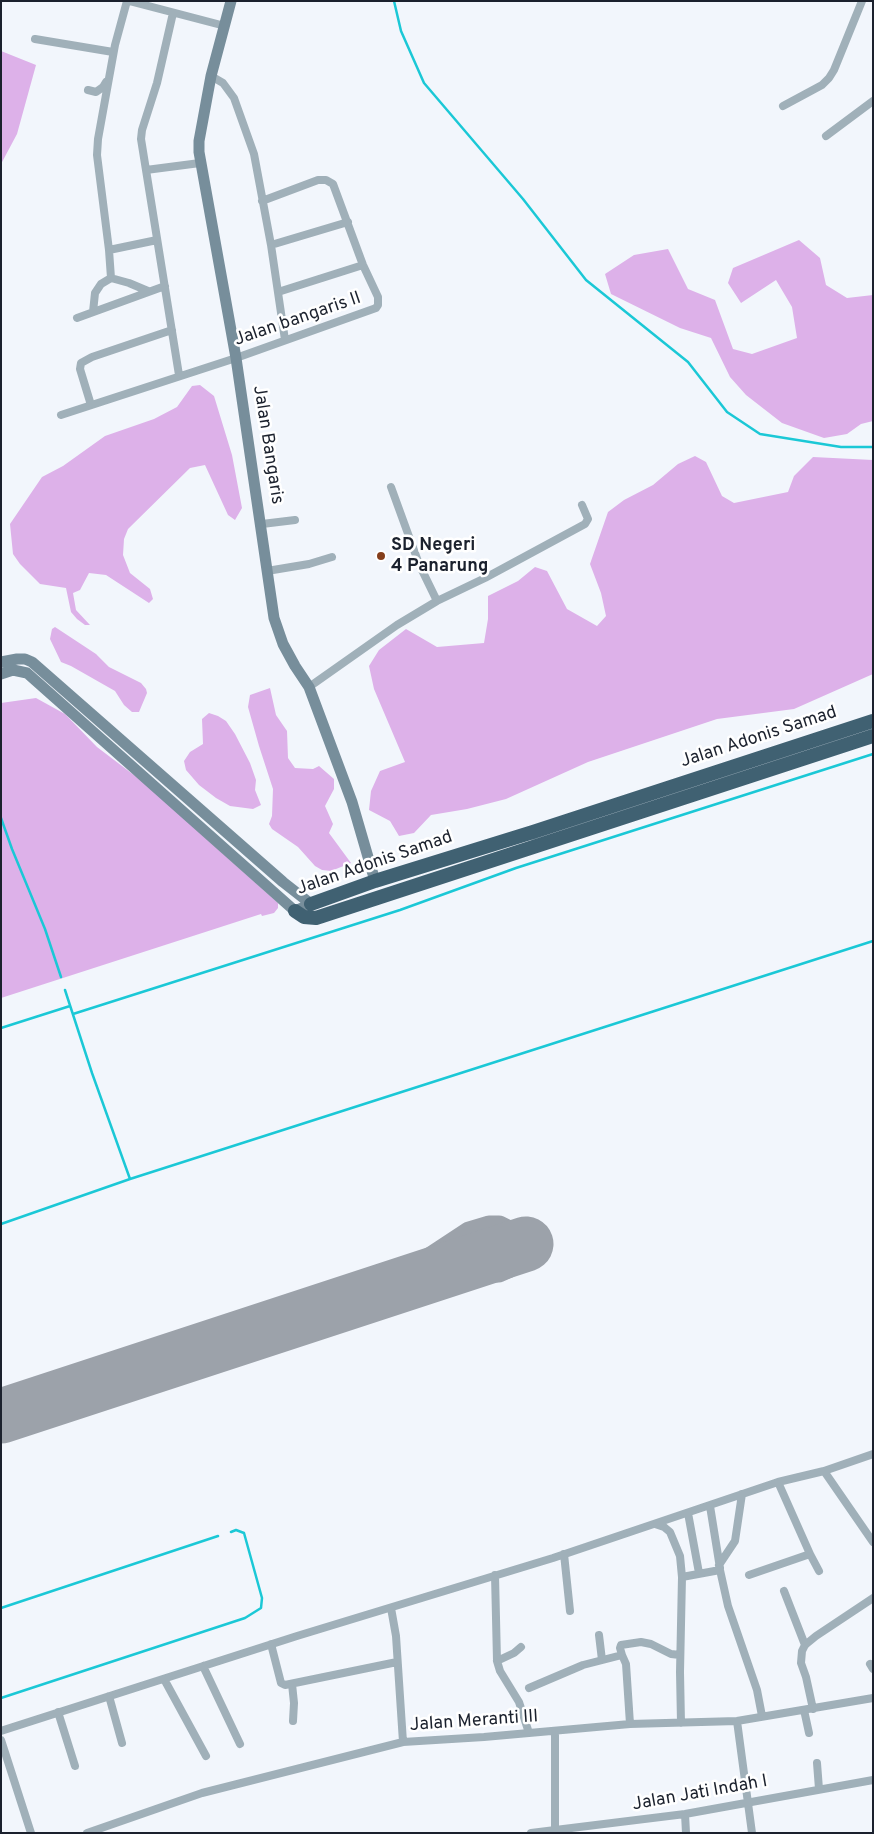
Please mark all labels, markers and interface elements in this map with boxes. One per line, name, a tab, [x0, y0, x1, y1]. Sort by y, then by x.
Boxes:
street label: Jalan bangaris II	[232, 288, 364, 352]
street label: Jalan Bangaris	[247, 384, 287, 506]
place label: SD Negeri 4 Panarung	[391, 535, 488, 578]
marker: SD Negeri 4 Panarung	[375, 550, 387, 562]
street label: Jalan Adonis Samad	[678, 703, 840, 773]
street label: Jalan Adonis Samad	[294, 827, 456, 901]
street label: Jalan Meranti III	[409, 1707, 539, 1737]
street label: Jalan Jati Indah I	[631, 1771, 769, 1817]

